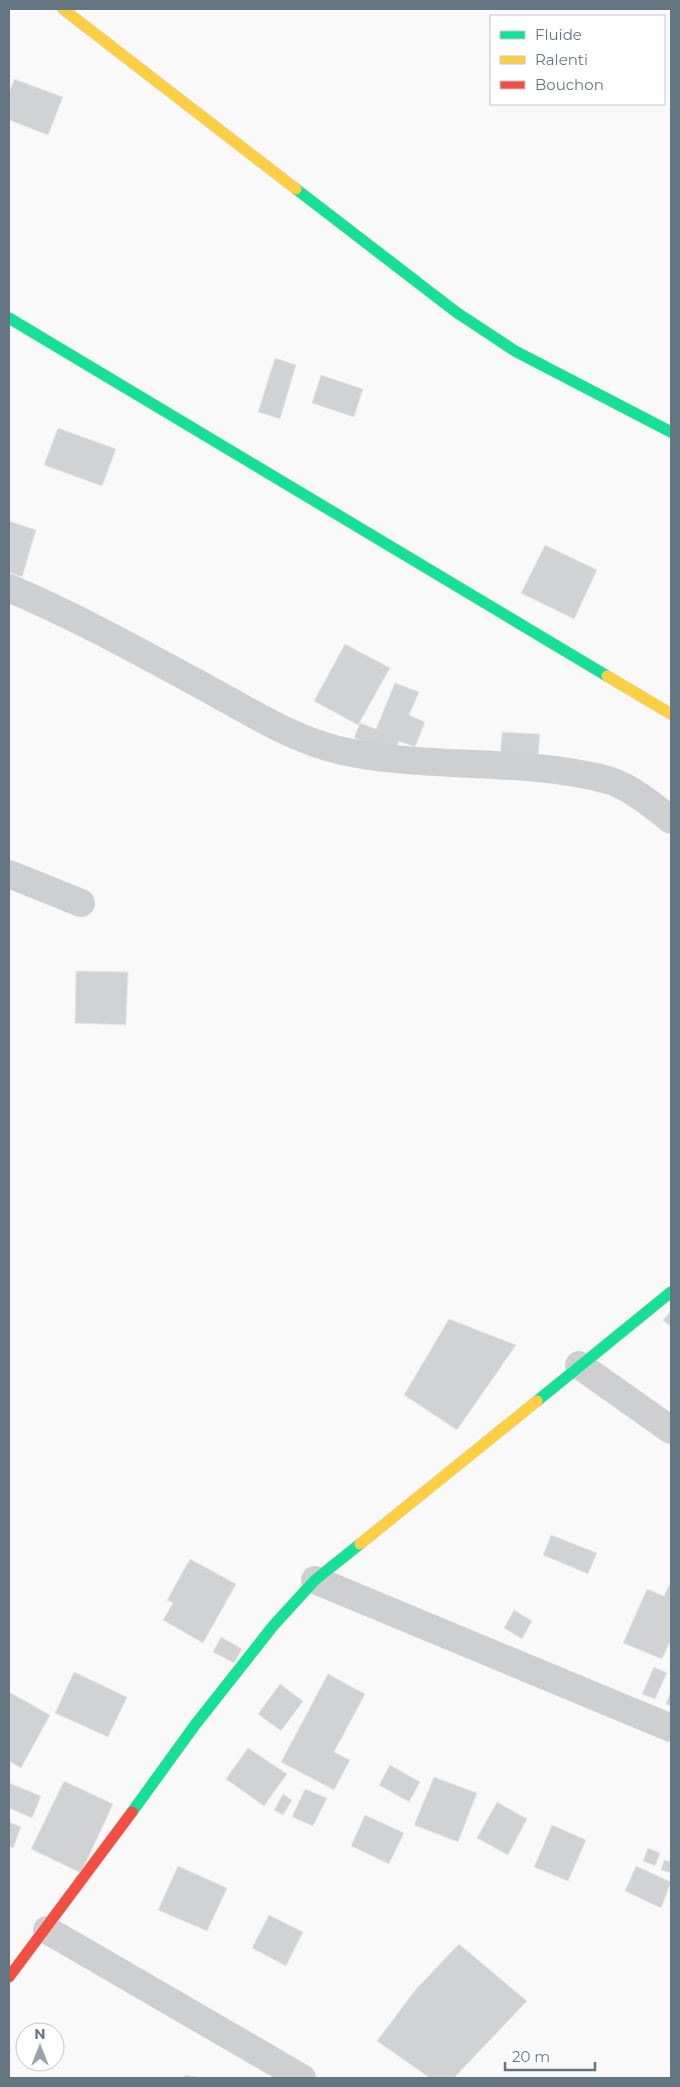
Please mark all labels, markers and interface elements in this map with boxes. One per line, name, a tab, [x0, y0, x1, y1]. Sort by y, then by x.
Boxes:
legend	[490, 15, 665, 105]
text: Fluide	[535, 25, 582, 44]
text: Ralenti	[535, 50, 588, 69]
text: Bouchon	[535, 75, 604, 94]
north arrow	[15, 2022, 65, 2072]
text: N	[34, 2025, 46, 2043]
scale bar	[505, 2040, 595, 2072]
text: 20 m	[512, 2047, 550, 2066]

